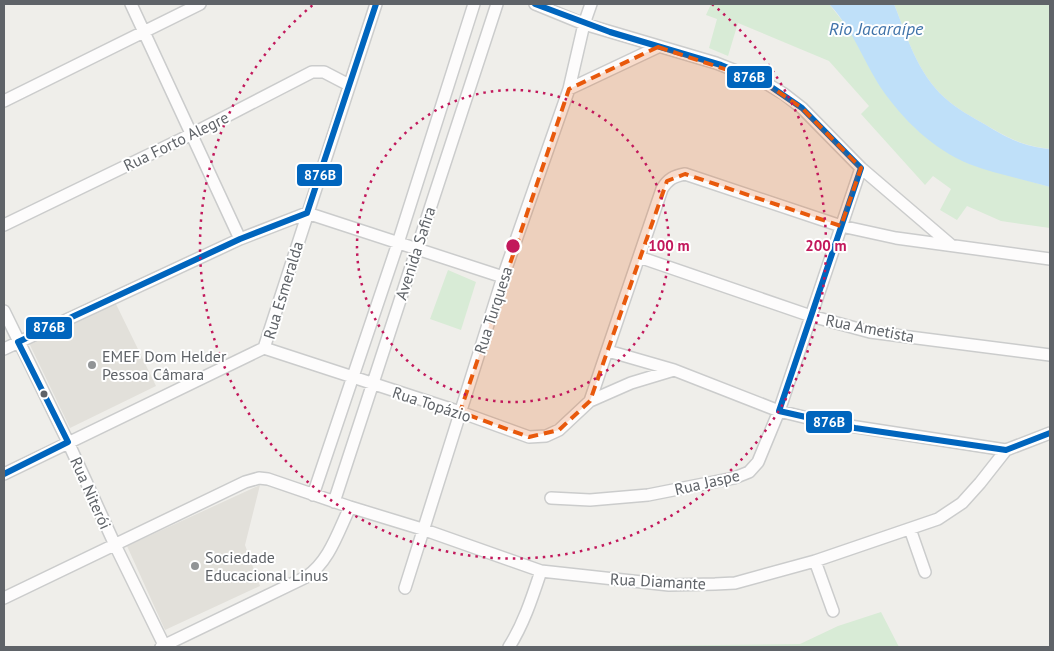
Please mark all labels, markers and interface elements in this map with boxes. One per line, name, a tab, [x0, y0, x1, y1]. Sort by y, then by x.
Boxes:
water label: Rio Jacaraípe	[829, 17, 924, 40]
line badge: 876B	[726, 65, 773, 89]
text: 876B	[733, 68, 765, 86]
street label: Rua Forto Alegre	[120, 107, 232, 175]
line badge: 876B	[296, 163, 343, 187]
text: 876B	[304, 166, 336, 184]
street label: Avenida Safira	[391, 204, 439, 302]
text: 100 m	[648, 236, 690, 255]
text: 200 m	[805, 236, 847, 255]
centre of rings	[504, 237, 522, 255]
street label: Rua Esmeralda	[259, 239, 307, 341]
street label: Rua Turquesa	[469, 264, 517, 356]
street label: Rua Ametista	[824, 310, 916, 346]
line badge: 876B	[25, 316, 73, 340]
text: 876B	[33, 318, 65, 336]
place label: EMEF Dom Helder Pessoa Câmara	[102, 346, 227, 384]
marker: EMEF Dom Helder Pessoa Câmara	[86, 359, 98, 371]
street label: Rua Topázio	[390, 382, 474, 426]
unlabelled marker	[39, 389, 49, 399]
line badge: 876B	[805, 410, 853, 434]
text: 876B	[813, 413, 845, 431]
street label: Rua Niterói	[66, 454, 116, 532]
street label: Rua Jaspe	[672, 465, 742, 499]
place label: Sociedade Educacional Linus	[205, 547, 329, 585]
marker: Sociedade Educacional Linus	[189, 560, 201, 572]
street label: Rua Diamante	[610, 569, 706, 593]

